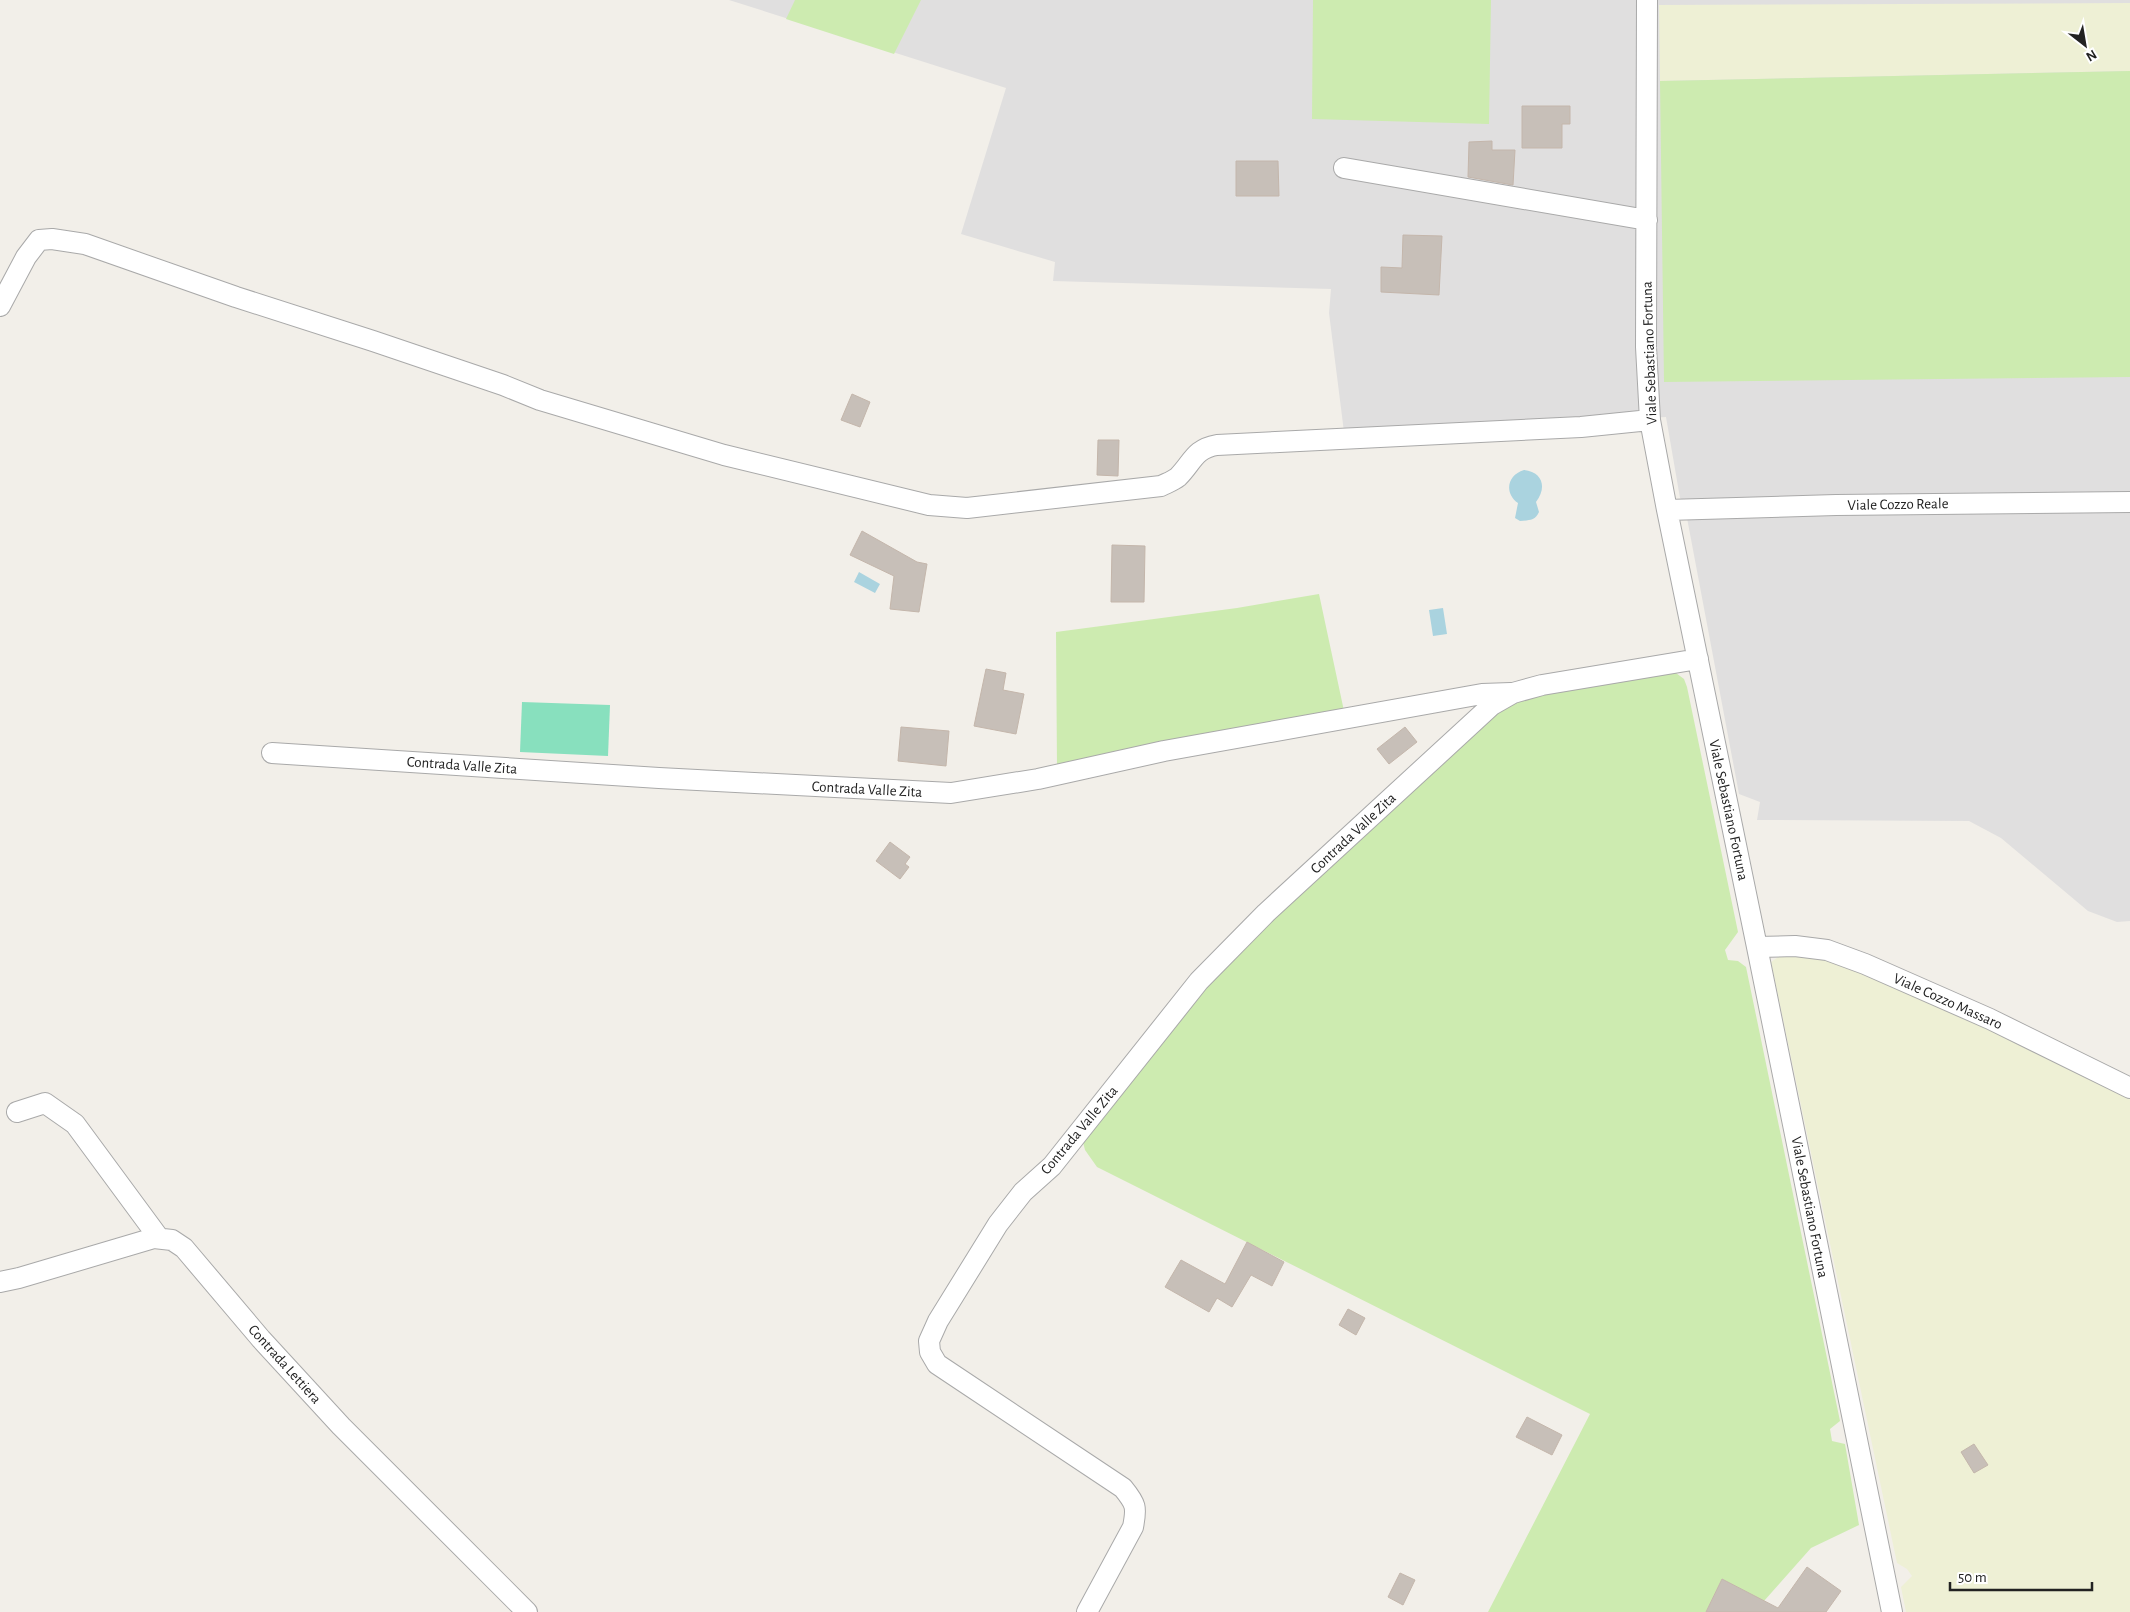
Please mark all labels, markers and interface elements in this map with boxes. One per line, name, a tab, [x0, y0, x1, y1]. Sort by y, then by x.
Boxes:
north arrow	[2060, 20, 2110, 70]
text: N	[2083, 47, 2099, 64]
street label: Viale Sebastiano Fortuna	[1639, 281, 1660, 425]
street label: Viale Cozzo Reale	[1847, 496, 1949, 513]
street label: Viale Sebastiano Fortuna	[1706, 738, 1751, 882]
street label: Contrada Valle Zita	[406, 754, 518, 777]
street label: Contrada Valle Zita	[811, 779, 923, 800]
street label: Contrada Valle Zita	[1308, 790, 1399, 877]
street label: Viale Cozzo Massaro	[1891, 971, 2004, 1032]
street label: Contrada Valle Zita	[1038, 1083, 1121, 1178]
street label: Viale Sebastiano Fortuna	[1788, 1135, 1831, 1279]
street label: Contrada Lettiera	[245, 1322, 324, 1407]
scale bar	[1950, 1560, 2092, 1592]
text: 50 m	[1958, 1570, 1987, 1585]

